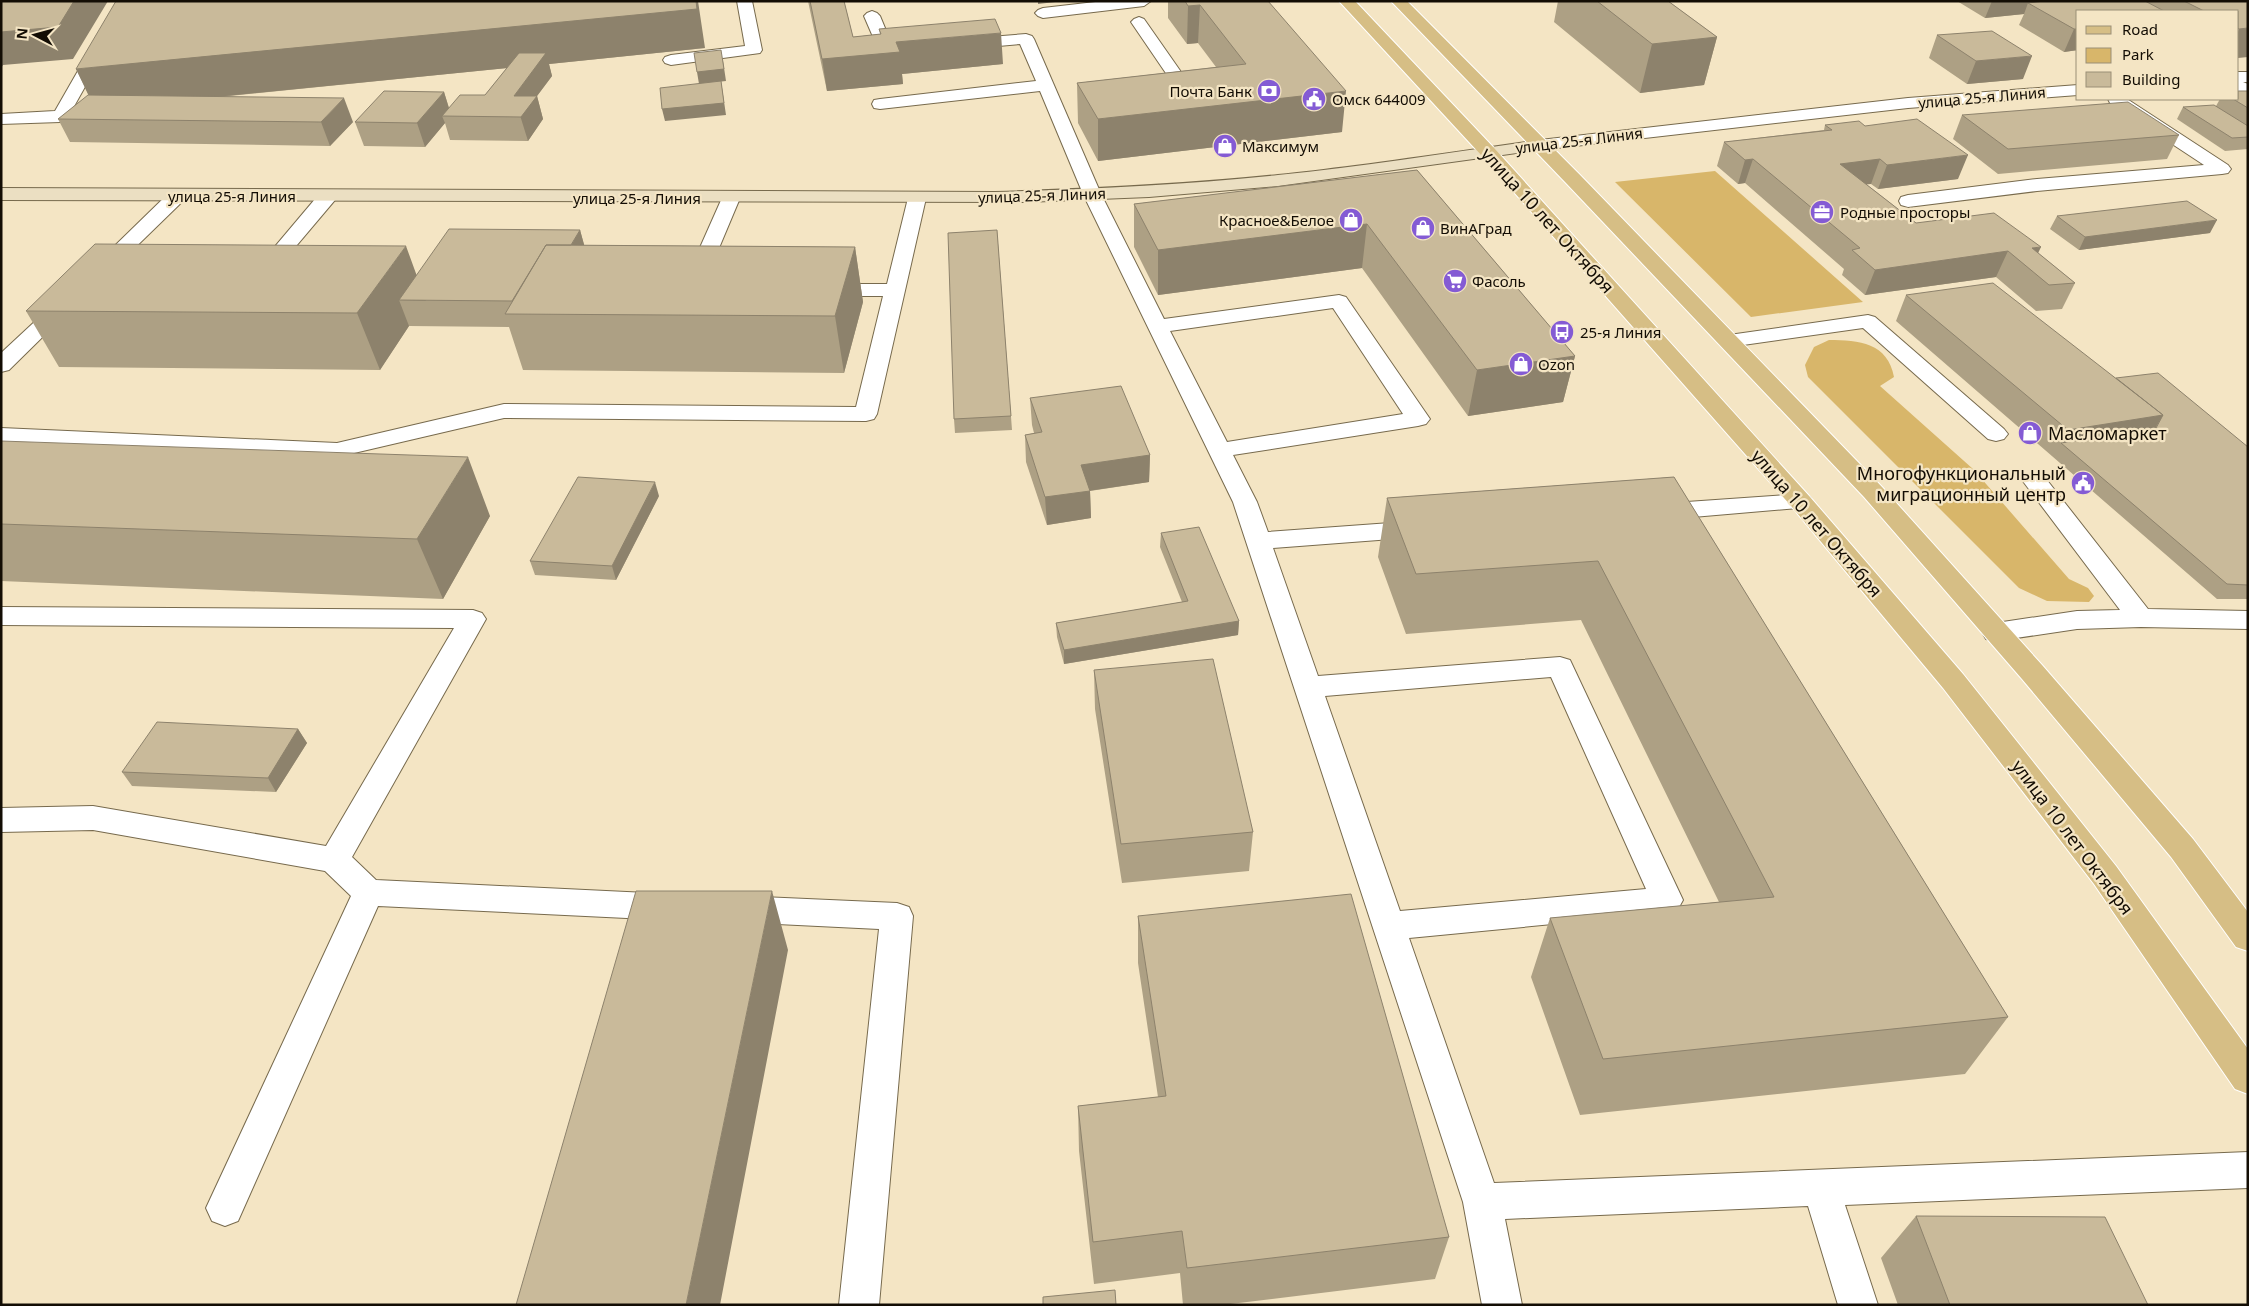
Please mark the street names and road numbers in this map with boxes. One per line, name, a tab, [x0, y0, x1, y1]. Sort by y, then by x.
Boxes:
street label: улица 25-я Линия	[1917, 81, 2047, 113]
street label: улица 25-я Линия	[1514, 122, 1644, 158]
street label: улица 10 лет Октября	[1476, 142, 1620, 298]
street label: улица 25-я Линия	[978, 183, 1106, 207]
street label: улица 25-я Линия	[168, 186, 296, 206]
street label: улица 25-я Линия	[573, 188, 701, 208]
street label: улица 10 лет Октября	[1746, 444, 1888, 602]
street label: улица 10 лет Октября	[2007, 755, 2139, 919]

